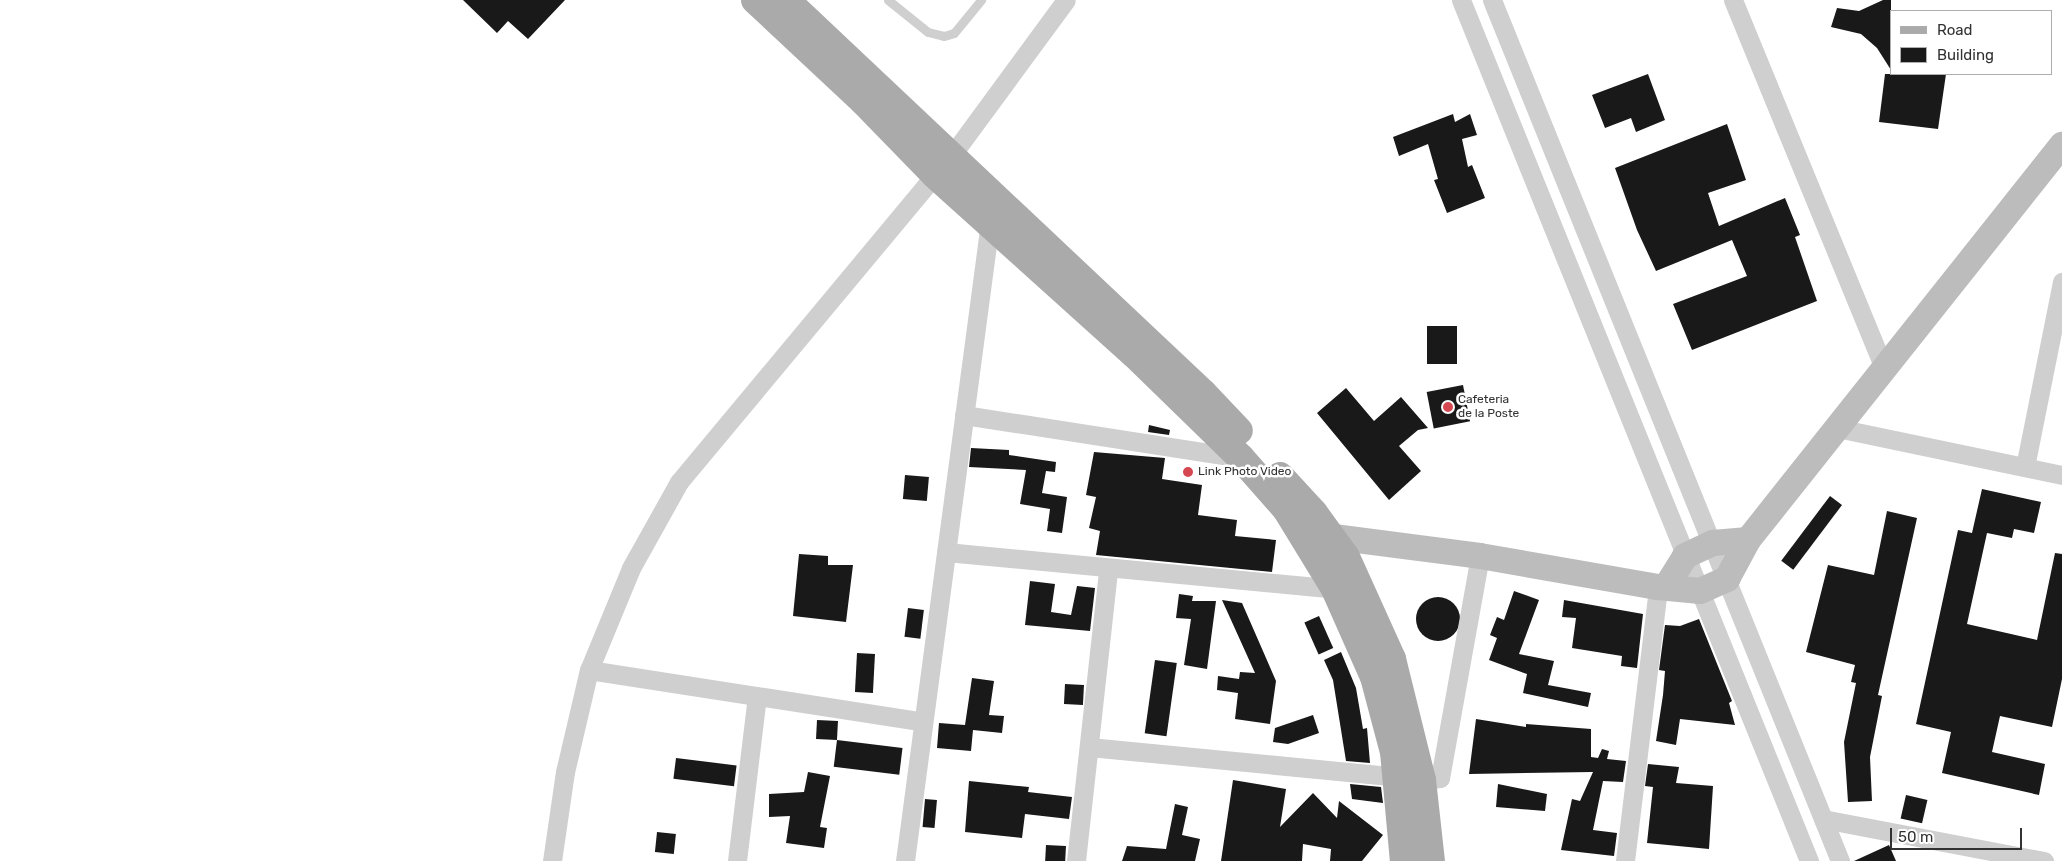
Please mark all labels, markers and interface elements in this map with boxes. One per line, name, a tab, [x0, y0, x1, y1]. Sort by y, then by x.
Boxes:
legend	[1890, 10, 2052, 75]
text: Road	[1937, 21, 1973, 39]
text: Building	[1937, 46, 1994, 64]
place label: Cafeteria de la Poste	[1458, 393, 1519, 421]
marker: Cafeteria de la Poste	[1442, 401, 1454, 413]
place label: Link Photo Video	[1198, 465, 1292, 479]
marker: Link Photo Video	[1182, 466, 1194, 478]
scale bar	[1892, 818, 2024, 850]
text: 50 m	[1898, 828, 1933, 846]

